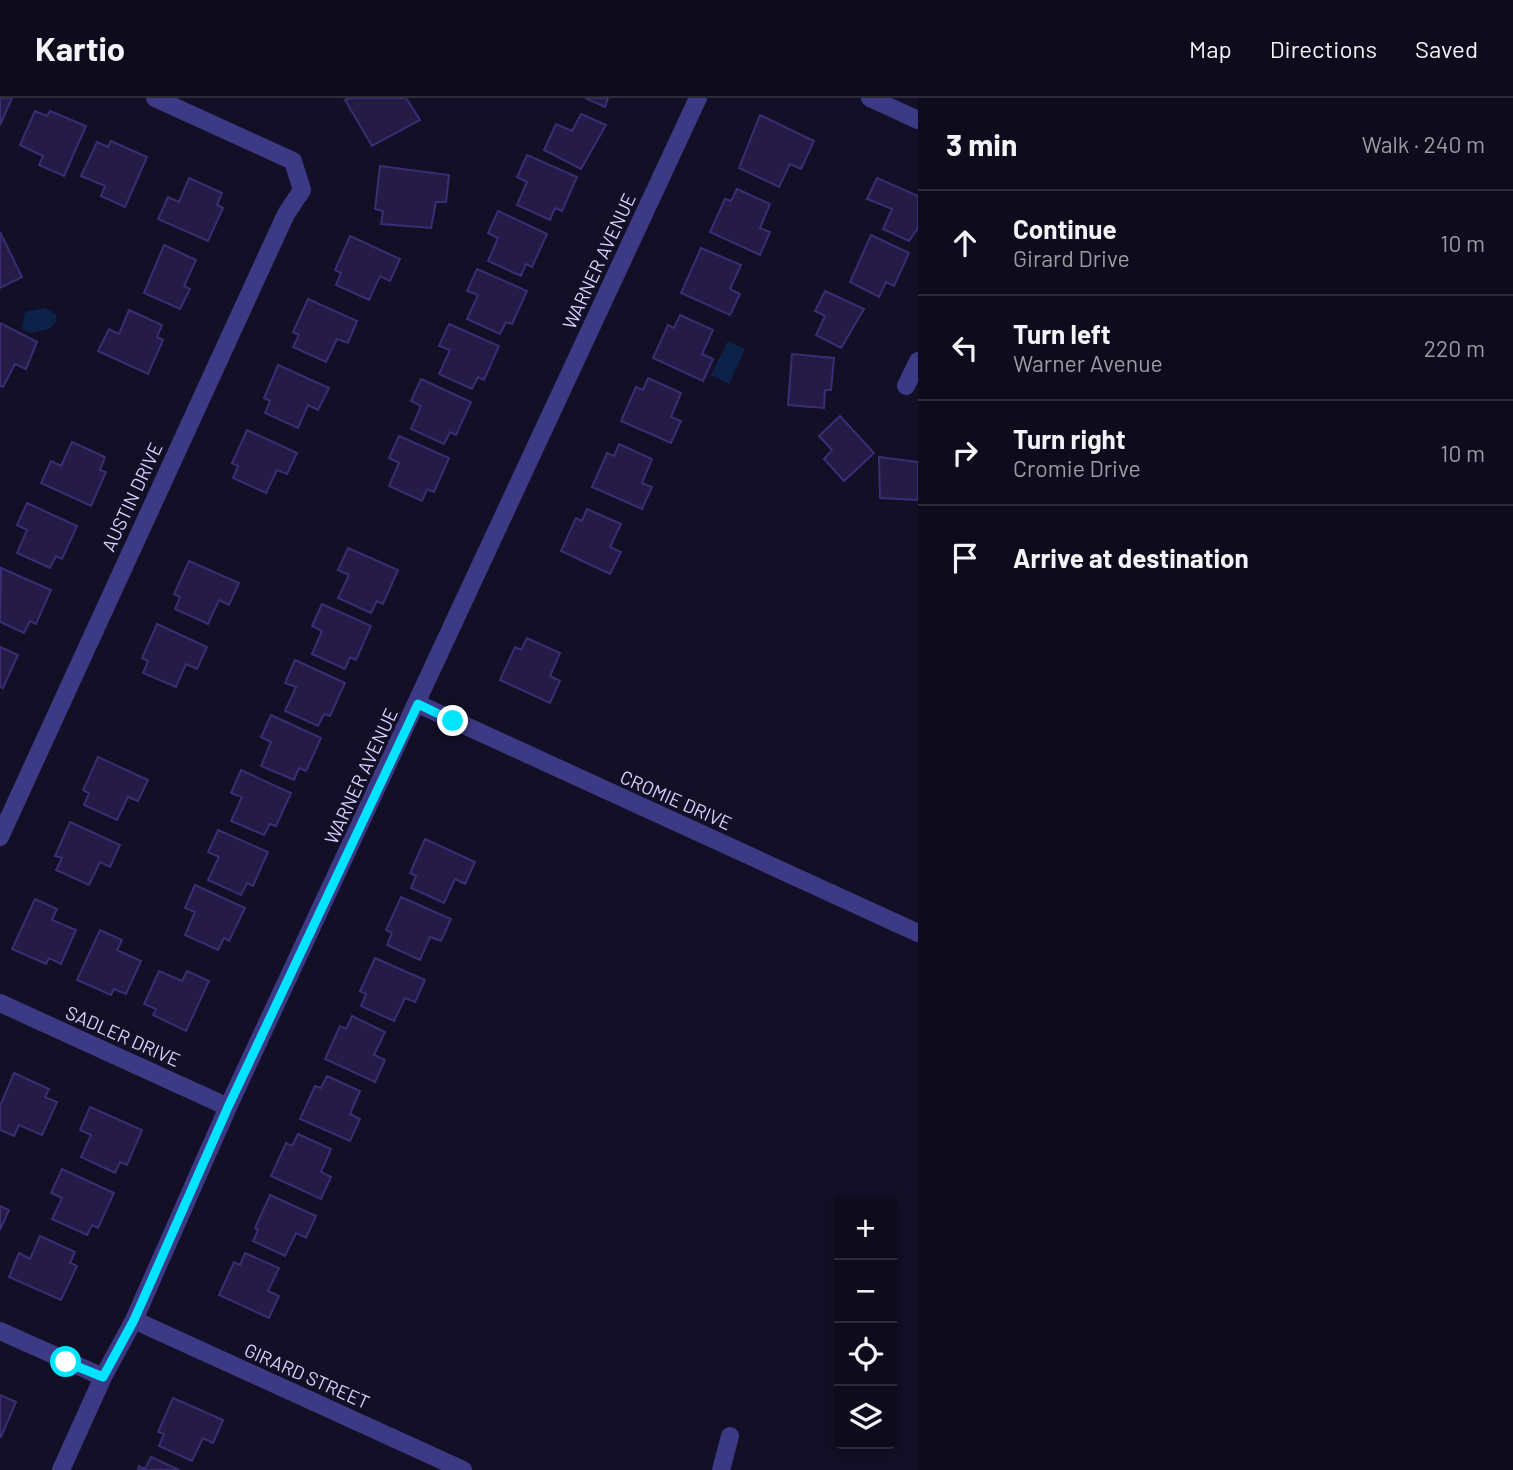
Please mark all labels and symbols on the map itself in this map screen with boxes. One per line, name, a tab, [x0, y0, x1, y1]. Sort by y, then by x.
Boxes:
street label: WARNER AVENUE	[557, 189, 640, 332]
street label: AUSTIN DRIVE	[96, 439, 167, 555]
street label: WARNER AVENUE	[319, 704, 402, 847]
route end	[437, 705, 468, 736]
street label: CROMIE DRIVE	[617, 765, 735, 834]
street label: SADLER DRIVE	[62, 1000, 184, 1071]
street label: GIRARD STREET	[241, 1338, 373, 1413]
route start	[50, 1346, 81, 1377]

